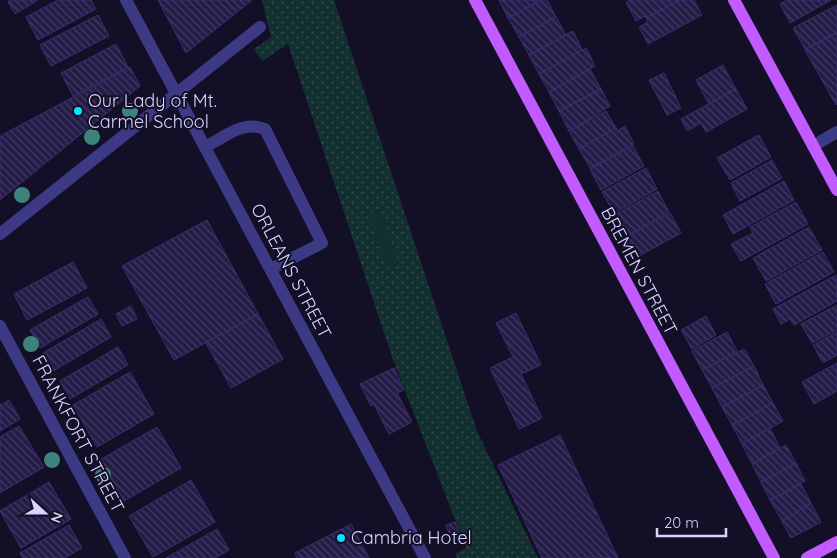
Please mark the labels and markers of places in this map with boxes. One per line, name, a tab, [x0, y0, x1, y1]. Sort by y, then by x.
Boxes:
place label: Our Lady of Mt. Carmel School	[88, 89, 217, 133]
marker: Our Lady of Mt. Carmel School	[72, 105, 84, 117]
place label: Cambria Hotel	[351, 526, 472, 549]
marker: Cambria Hotel	[335, 532, 347, 544]

